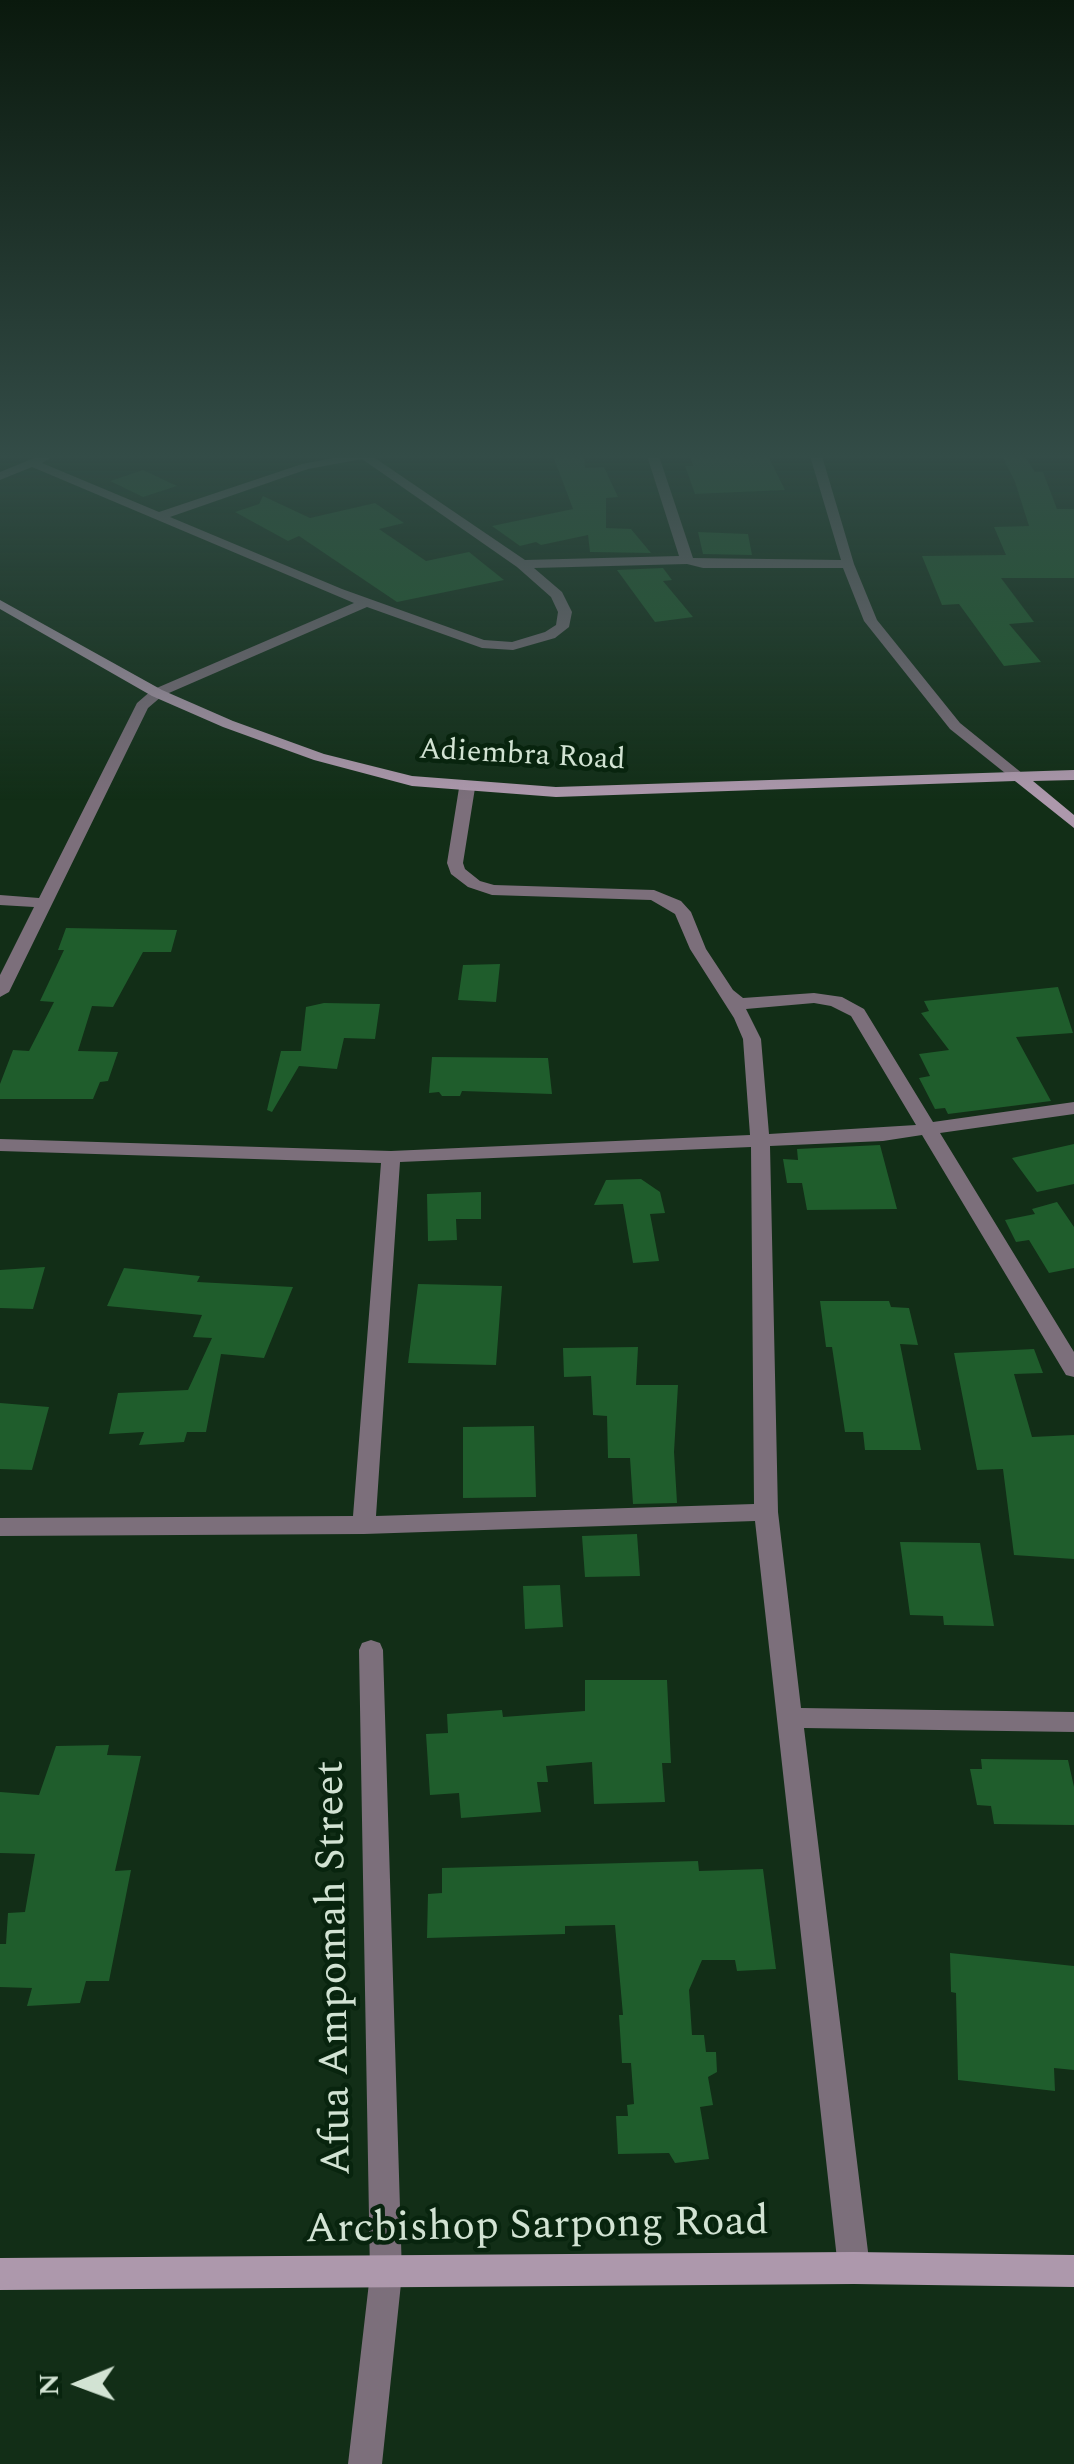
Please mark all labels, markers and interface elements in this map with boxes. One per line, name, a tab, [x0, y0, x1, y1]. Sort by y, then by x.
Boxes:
street label: Adiembra Road	[418, 734, 626, 780]
street label: Afua Ampomah Street	[308, 1760, 366, 2176]
street label: Arcbishop Sarpong Road	[305, 2200, 769, 2258]
north arrow	[30, 2334, 130, 2434]
text: N	[28, 2373, 71, 2396]

